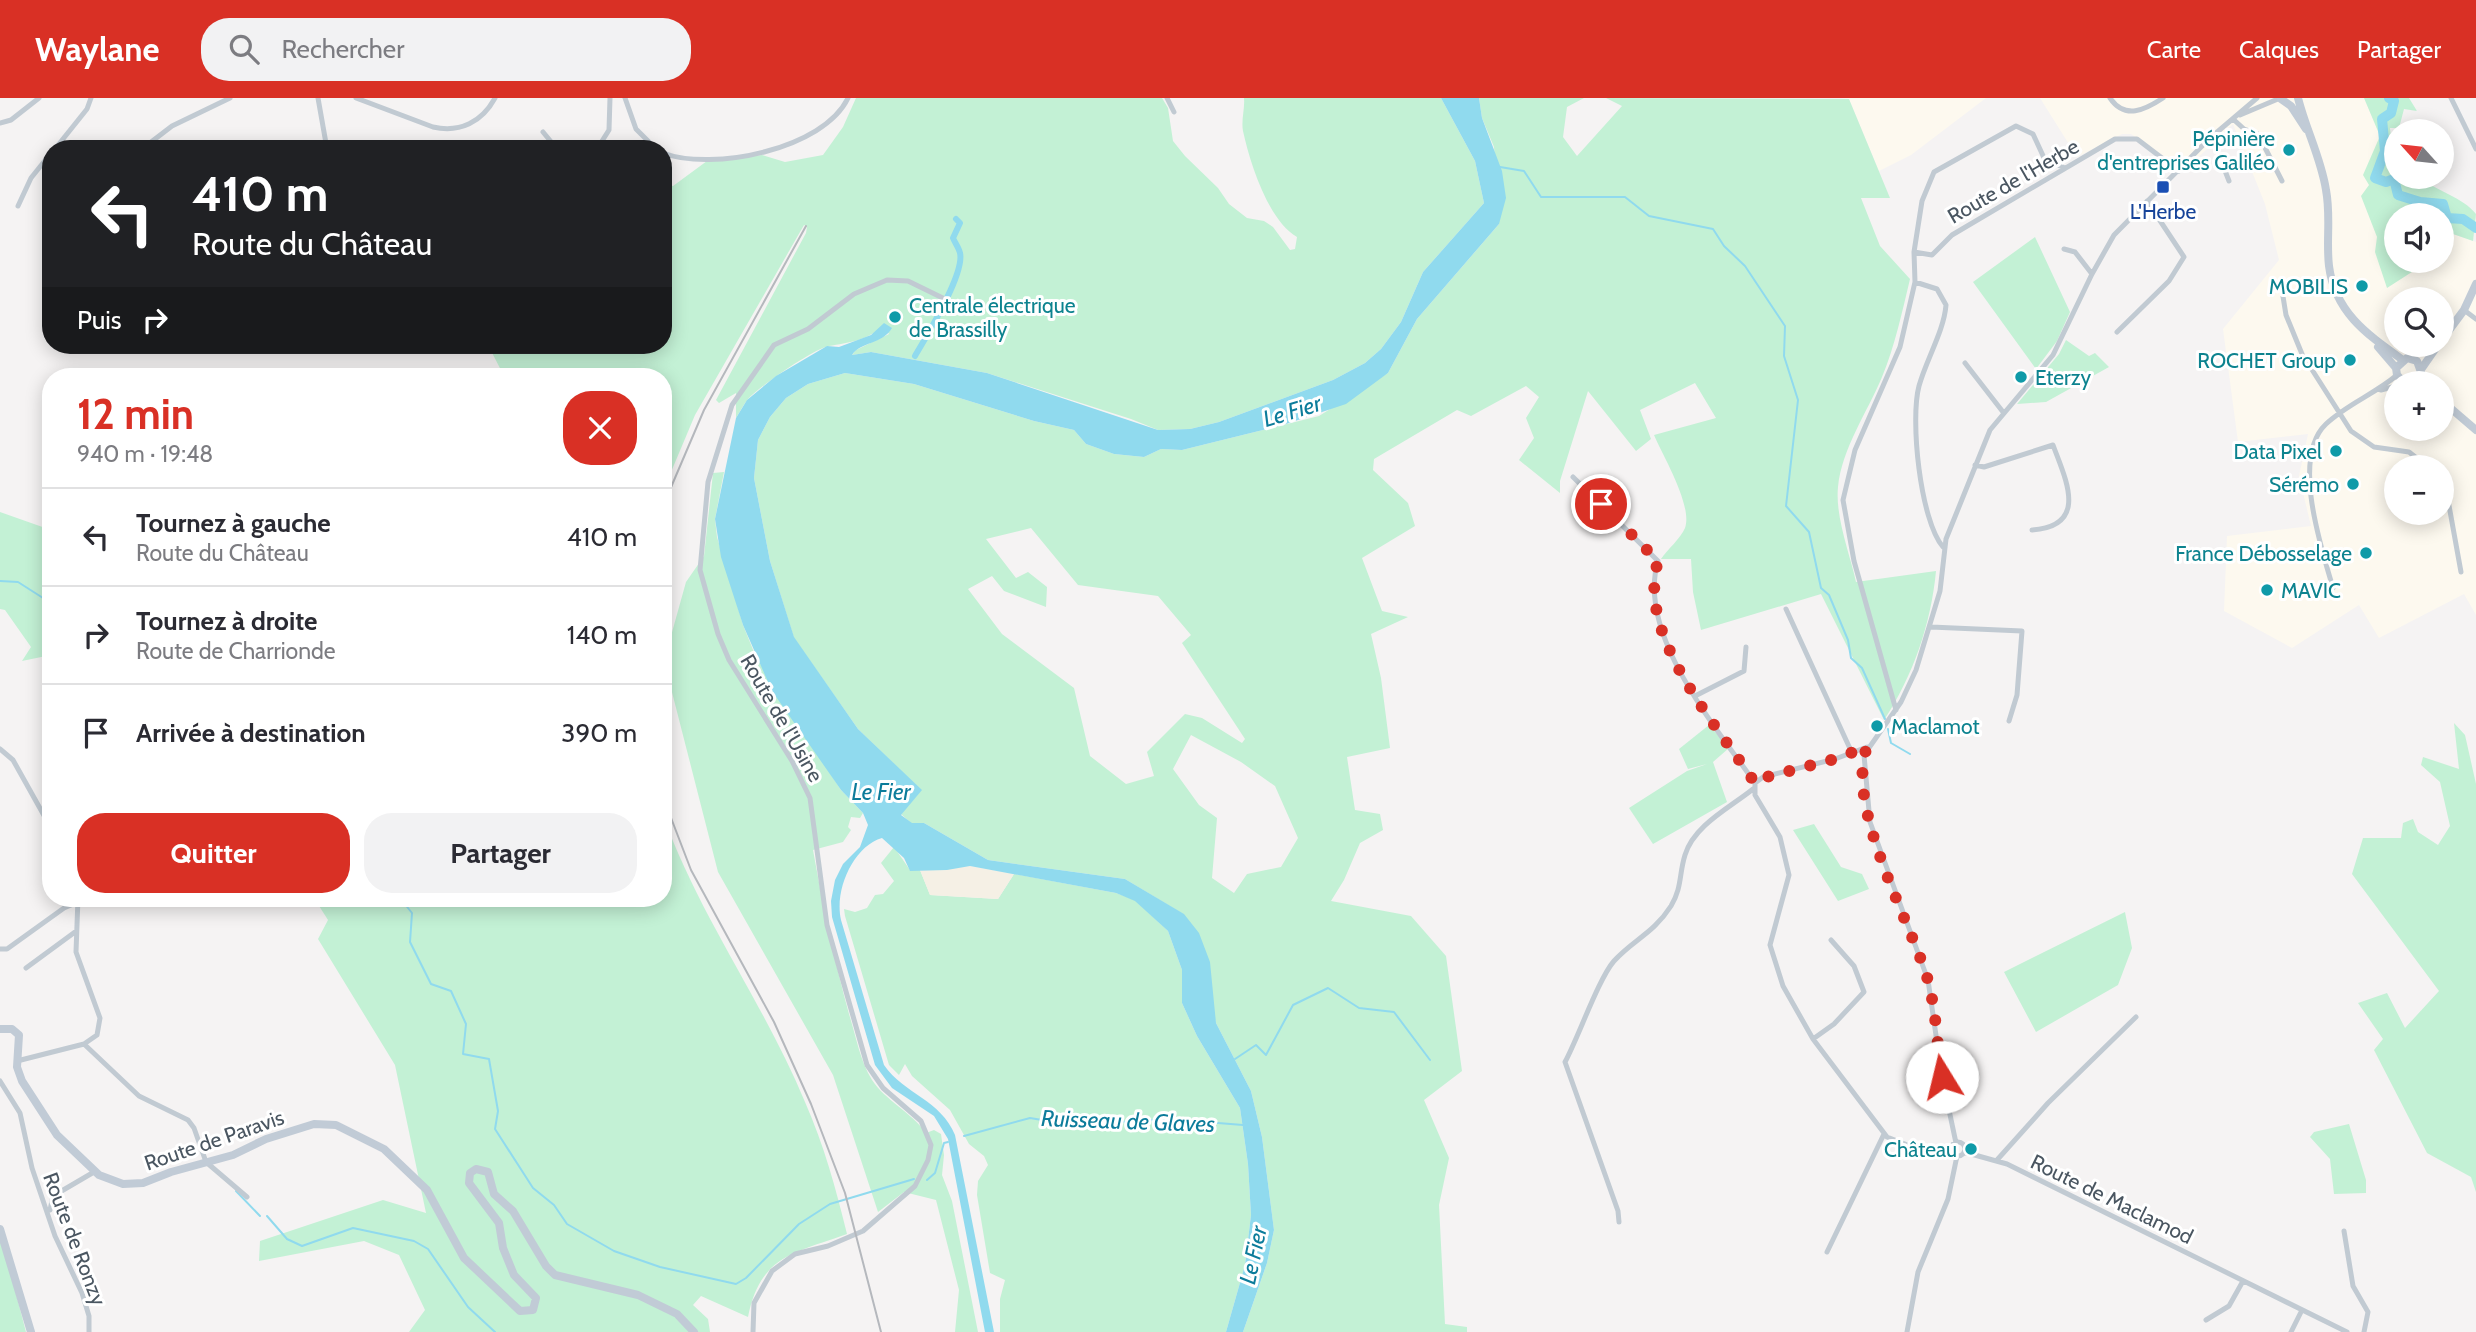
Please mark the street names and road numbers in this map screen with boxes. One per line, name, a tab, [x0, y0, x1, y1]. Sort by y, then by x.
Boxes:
street label: Route de l'Herbe	[1943, 133, 2083, 229]
street label: Route de l'Usine	[735, 650, 829, 787]
street label: Route de Paravis	[141, 1104, 287, 1176]
street label: Route de Maclamod	[2027, 1149, 2197, 1249]
street label: Route de Ronzy	[38, 1169, 112, 1309]

